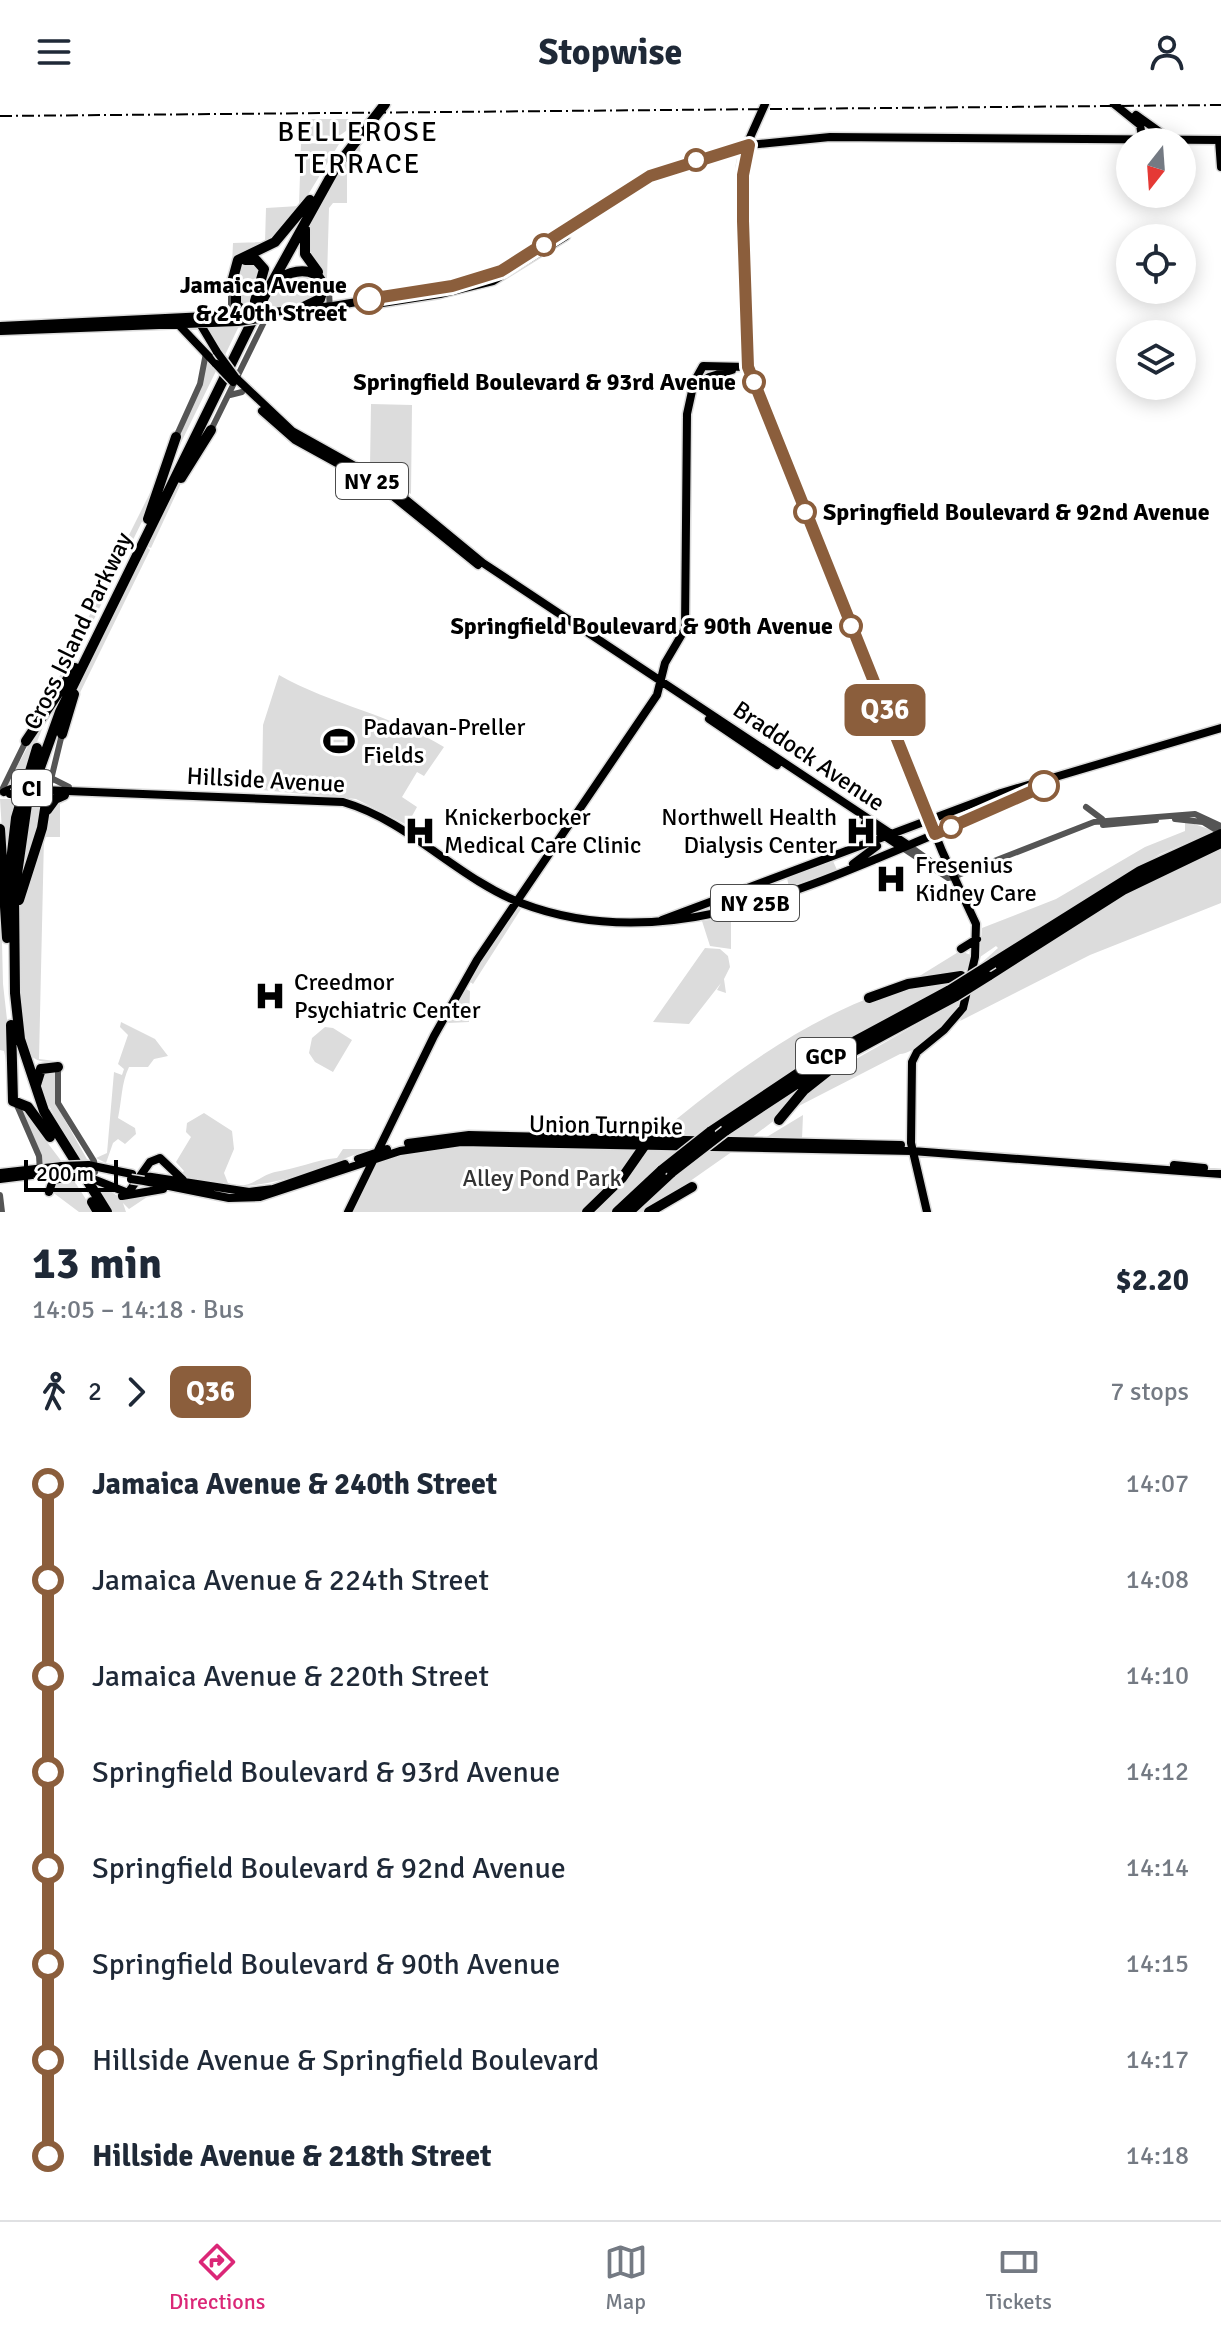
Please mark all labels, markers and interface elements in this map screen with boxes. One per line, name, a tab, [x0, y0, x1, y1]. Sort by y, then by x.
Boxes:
icon: menu	[32, 30, 76, 74]
text: Stopwise	[539, 30, 682, 75]
icon: person	[1145, 30, 1189, 74]
district label: BELLEROSE TERRACE	[277, 115, 439, 181]
north arrow	[1116, 128, 1196, 208]
map controls	[1116, 128, 1196, 400]
unlabelled marker	[685, 149, 707, 171]
button: locate	[1116, 224, 1196, 304]
unlabelled marker	[533, 234, 555, 256]
place label: Jamaica Avenue & 240th Street	[180, 270, 347, 328]
marker: Jamaica Avenue & 240th Street	[354, 284, 384, 314]
button: layers	[1116, 320, 1196, 400]
place label: Springfield Boulevard & 93rd Avenue	[353, 367, 736, 397]
marker: Springfield Boulevard & 93rd Avenue	[743, 371, 765, 393]
road number: NY 25	[336, 463, 408, 499]
place label: Springfield Boulevard & 92nd Avenue	[823, 497, 1210, 527]
marker: Springfield Boulevard & 92nd Avenue	[794, 501, 816, 523]
street label: Cross Island Parkway	[17, 527, 139, 735]
place label: Springfield Boulevard & 90th Avenue	[450, 611, 833, 641]
marker: Springfield Boulevard & 90th Avenue	[840, 615, 862, 637]
line badge: Q36	[839, 684, 931, 736]
text: Q36	[861, 693, 910, 727]
street label: Braddock Avenue	[727, 694, 891, 818]
place label: Padavan-Preller Fields	[363, 712, 525, 770]
sports icon: Padavan-Preller Fields	[322, 724, 356, 758]
street label: Hillside Avenue	[186, 761, 346, 799]
road number: CI	[12, 770, 52, 806]
unlabelled marker	[1029, 771, 1059, 801]
place label: Knickerbocker Medical Care Clinic	[444, 802, 641, 860]
place label: Northwell Health Dialysis Center	[661, 802, 837, 860]
hospital icon: Knickerbocker Medical Care Clinic	[403, 814, 437, 848]
hospital icon: Northwell Health Dialysis Center	[844, 814, 878, 848]
unlabelled marker	[940, 816, 962, 838]
place label: Fresenius Kidney Care	[915, 850, 1037, 908]
hospital icon: Fresenius Kidney Care	[874, 862, 908, 896]
road number: NY 25B	[711, 885, 799, 921]
place label: Creedmor Psychiatric Center	[294, 967, 481, 1025]
hospital icon: Creedmor Psychiatric Center	[253, 979, 287, 1013]
road number: GCP	[796, 1038, 856, 1074]
street label: Union Turnpike	[529, 1109, 683, 1141]
scale bar	[24, 1156, 118, 1192]
text: 200 m	[36, 1160, 94, 1187]
park label: Alley Pond Park	[463, 1163, 621, 1193]
text: 13 min	[32, 1237, 162, 1291]
text: $2.20	[1116, 1262, 1189, 1299]
text: 14:05 – 14:18 · Bus	[32, 1294, 244, 1326]
icon: walk	[32, 1370, 76, 1414]
icon: forward	[114, 1370, 158, 1414]
text: Q36	[186, 1375, 235, 1409]
text: 2	[88, 1376, 102, 1408]
text: 7 stops	[1110, 1376, 1189, 1408]
text: Jamaica Avenue & 240th Street	[92, 1466, 497, 1503]
text: 14:07	[1126, 1468, 1189, 1500]
text: Jamaica Avenue & 224th Street	[92, 1562, 489, 1599]
text: 14:08	[1126, 1564, 1189, 1596]
text: Jamaica Avenue & 220th Street	[92, 1658, 489, 1695]
text: 14:10	[1126, 1660, 1189, 1692]
text: Springfield Boulevard & 93rd Avenue	[92, 1754, 560, 1791]
text: 14:12	[1126, 1756, 1189, 1788]
text: Springfield Boulevard & 92nd Avenue	[92, 1850, 566, 1887]
text: 14:14	[1126, 1852, 1189, 1884]
text: Springfield Boulevard & 90th Avenue	[92, 1946, 560, 1983]
text: 14:15	[1126, 1948, 1189, 1980]
text: Hillside Avenue & Springfield Boulevard	[92, 2042, 599, 2079]
text: 14:17	[1126, 2044, 1189, 2076]
text: Hillside Avenue & 218th Street	[92, 2138, 491, 2175]
text: 14:18	[1126, 2140, 1189, 2172]
tab: Directions	[169, 2240, 265, 2315]
tab: Map	[604, 2240, 648, 2315]
tab: Tickets	[986, 2240, 1052, 2315]

